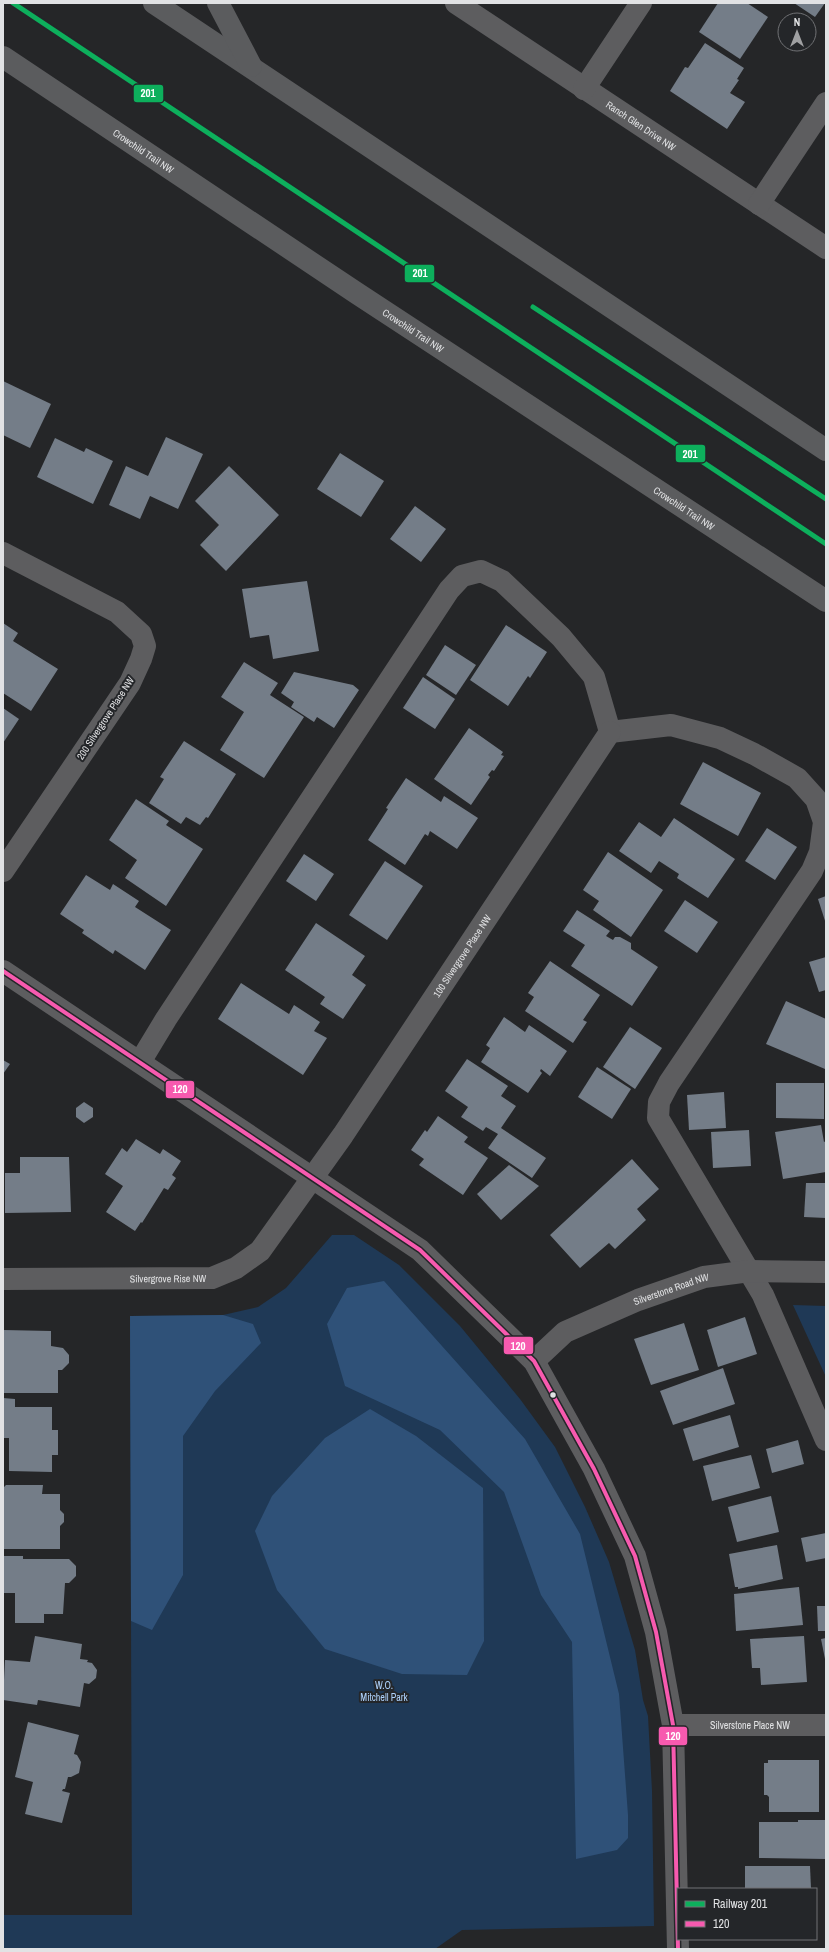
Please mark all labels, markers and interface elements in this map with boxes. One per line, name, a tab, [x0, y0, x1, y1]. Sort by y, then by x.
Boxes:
north arrow	[777, 12, 817, 52]
text: N	[794, 15, 800, 29]
line badge: 201	[133, 84, 164, 103]
text: 201	[140, 86, 156, 100]
street label: Ranch Glen Drive NW	[603, 98, 678, 154]
street label: Crowchild Trail NW	[110, 126, 176, 176]
line badge: 201	[404, 264, 435, 283]
text: 201	[412, 266, 428, 280]
street label: Crowchild Trail NW	[380, 306, 446, 356]
line badge: 201	[675, 444, 706, 463]
text: 201	[682, 447, 698, 461]
street label: Crowchild Trail NW	[651, 484, 717, 533]
street label: 200 Silvergrove Place NW	[74, 674, 137, 762]
street label: 100 Silvergrove Place NW	[430, 912, 494, 1000]
line badge: 120	[165, 1080, 195, 1099]
text: 120	[172, 1082, 188, 1096]
street label: Silverstone Road NW	[631, 1270, 710, 1308]
street label: Silvergrove Rise NW	[130, 1272, 207, 1285]
line badge: 120	[503, 1336, 534, 1355]
text: 120	[510, 1339, 526, 1353]
unlabelled marker	[548, 1390, 558, 1400]
park label: W.O. Mitchell Park	[360, 1679, 409, 1704]
street label: Silverstone Place NW	[710, 1719, 790, 1732]
line badge: 120	[658, 1726, 688, 1746]
text: 120	[665, 1729, 681, 1743]
legend	[677, 1888, 817, 1940]
text: Railway 201	[713, 1896, 768, 1912]
text: 120	[713, 1916, 729, 1932]

